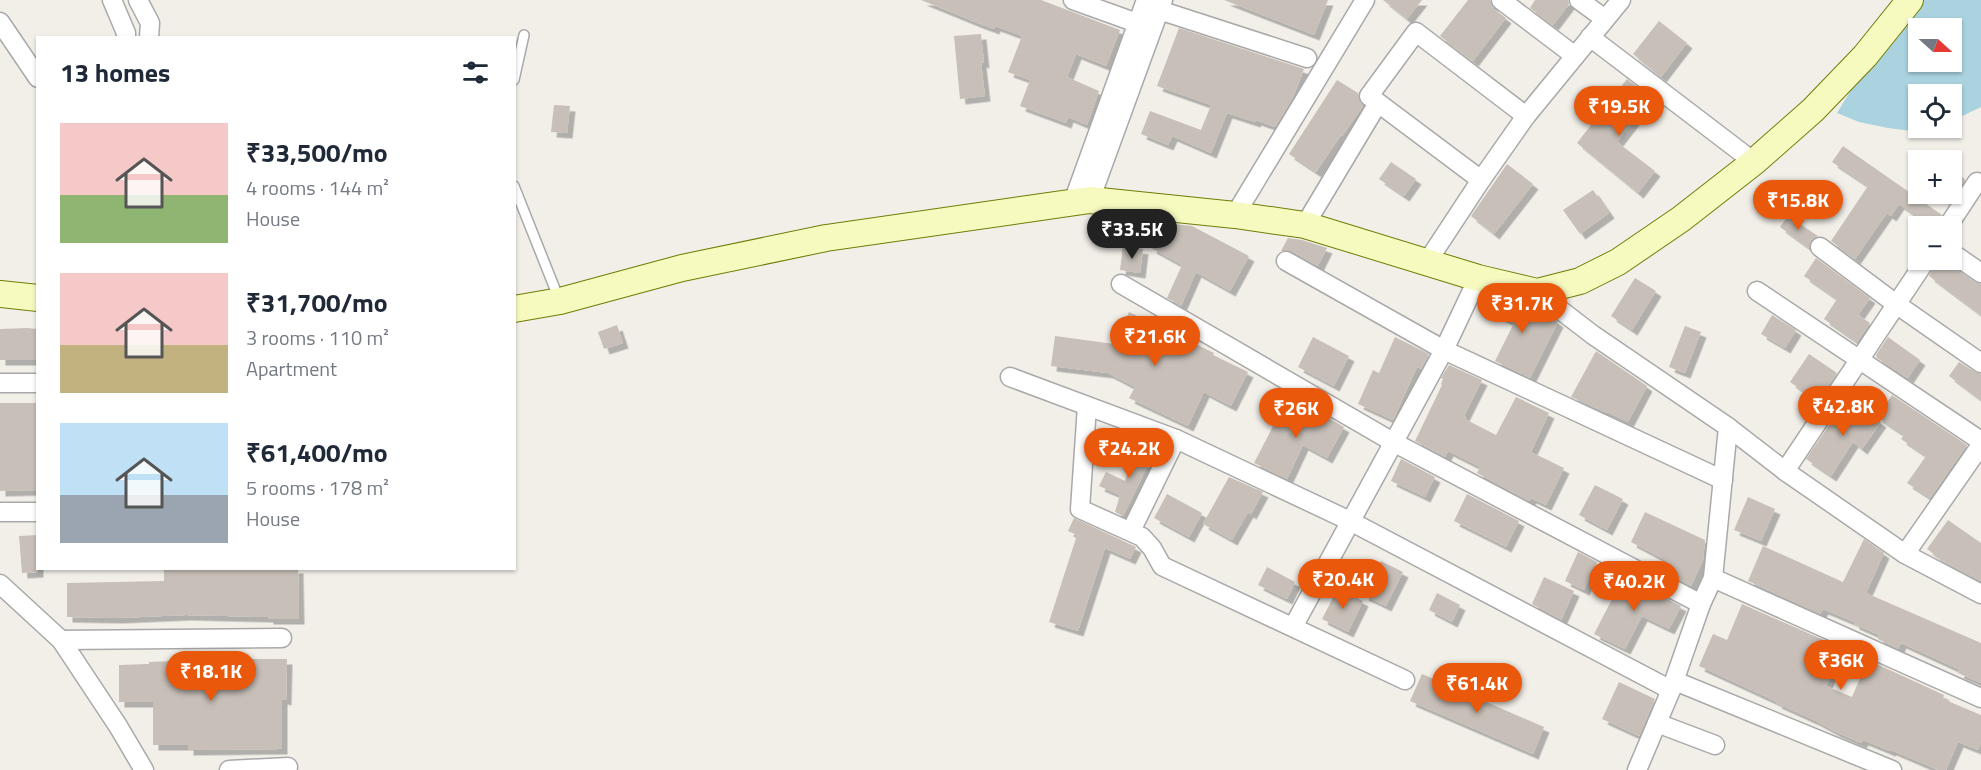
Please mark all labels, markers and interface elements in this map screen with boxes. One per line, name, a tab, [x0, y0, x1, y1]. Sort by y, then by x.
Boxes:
north arrow	[1908, 18, 1962, 72]
map controls	[1908, 18, 1962, 270]
text: 13 homes	[60, 53, 170, 92]
icon: filters	[459, 56, 492, 89]
button: locate	[1908, 84, 1962, 138]
pin: ₹19.5K	[1570, 86, 1668, 137]
text: ₹19.5K	[1588, 90, 1650, 121]
text: ₹33,500/mo	[246, 133, 388, 172]
icon: home	[108, 147, 180, 219]
button: +	[1908, 150, 1962, 204]
text: 4 rooms · 144 m²	[246, 172, 389, 203]
pin: ₹15.8K	[1749, 180, 1847, 231]
text: ₹15.8K	[1767, 184, 1829, 215]
text: House	[246, 203, 300, 234]
pin: ₹33.5K	[1083, 209, 1181, 260]
text: ₹33.5K	[1101, 213, 1163, 244]
button: −	[1908, 216, 1962, 270]
text: ₹31,700/mo	[246, 283, 388, 322]
pin: ₹31.7K	[1473, 283, 1571, 334]
text: ₹31.7K	[1491, 287, 1553, 318]
icon: home	[108, 297, 180, 369]
pin: ₹21.6K	[1106, 316, 1204, 367]
text: ₹21.6K	[1124, 320, 1186, 351]
text: 3 rooms · 110 m²	[246, 322, 389, 353]
text: Apartment	[246, 353, 337, 384]
pin: ₹42.8K	[1794, 386, 1892, 437]
pin: ₹26K	[1260, 388, 1332, 439]
text: ₹42.8K	[1812, 390, 1874, 421]
text: ₹26K	[1273, 392, 1319, 423]
pin: ₹24.2K	[1080, 428, 1178, 479]
text: ₹24.2K	[1098, 432, 1160, 463]
text: ₹61,400/mo	[246, 433, 388, 472]
icon: home	[108, 447, 180, 519]
text: 5 rooms · 178 m²	[246, 472, 389, 503]
text: House	[246, 503, 300, 534]
pin: ₹20.4K	[1294, 559, 1392, 610]
pin: ₹40.2K	[1585, 561, 1683, 612]
text: ₹20.4K	[1312, 563, 1374, 594]
text: ₹40.2K	[1603, 565, 1665, 596]
pin: ₹36K	[1805, 640, 1877, 691]
text: ₹36K	[1818, 644, 1864, 675]
pin: ₹18.1K	[162, 651, 260, 702]
text: ₹18.1K	[180, 655, 242, 686]
pin: ₹61.4K	[1428, 663, 1526, 714]
text: ₹61.4K	[1446, 667, 1508, 698]

